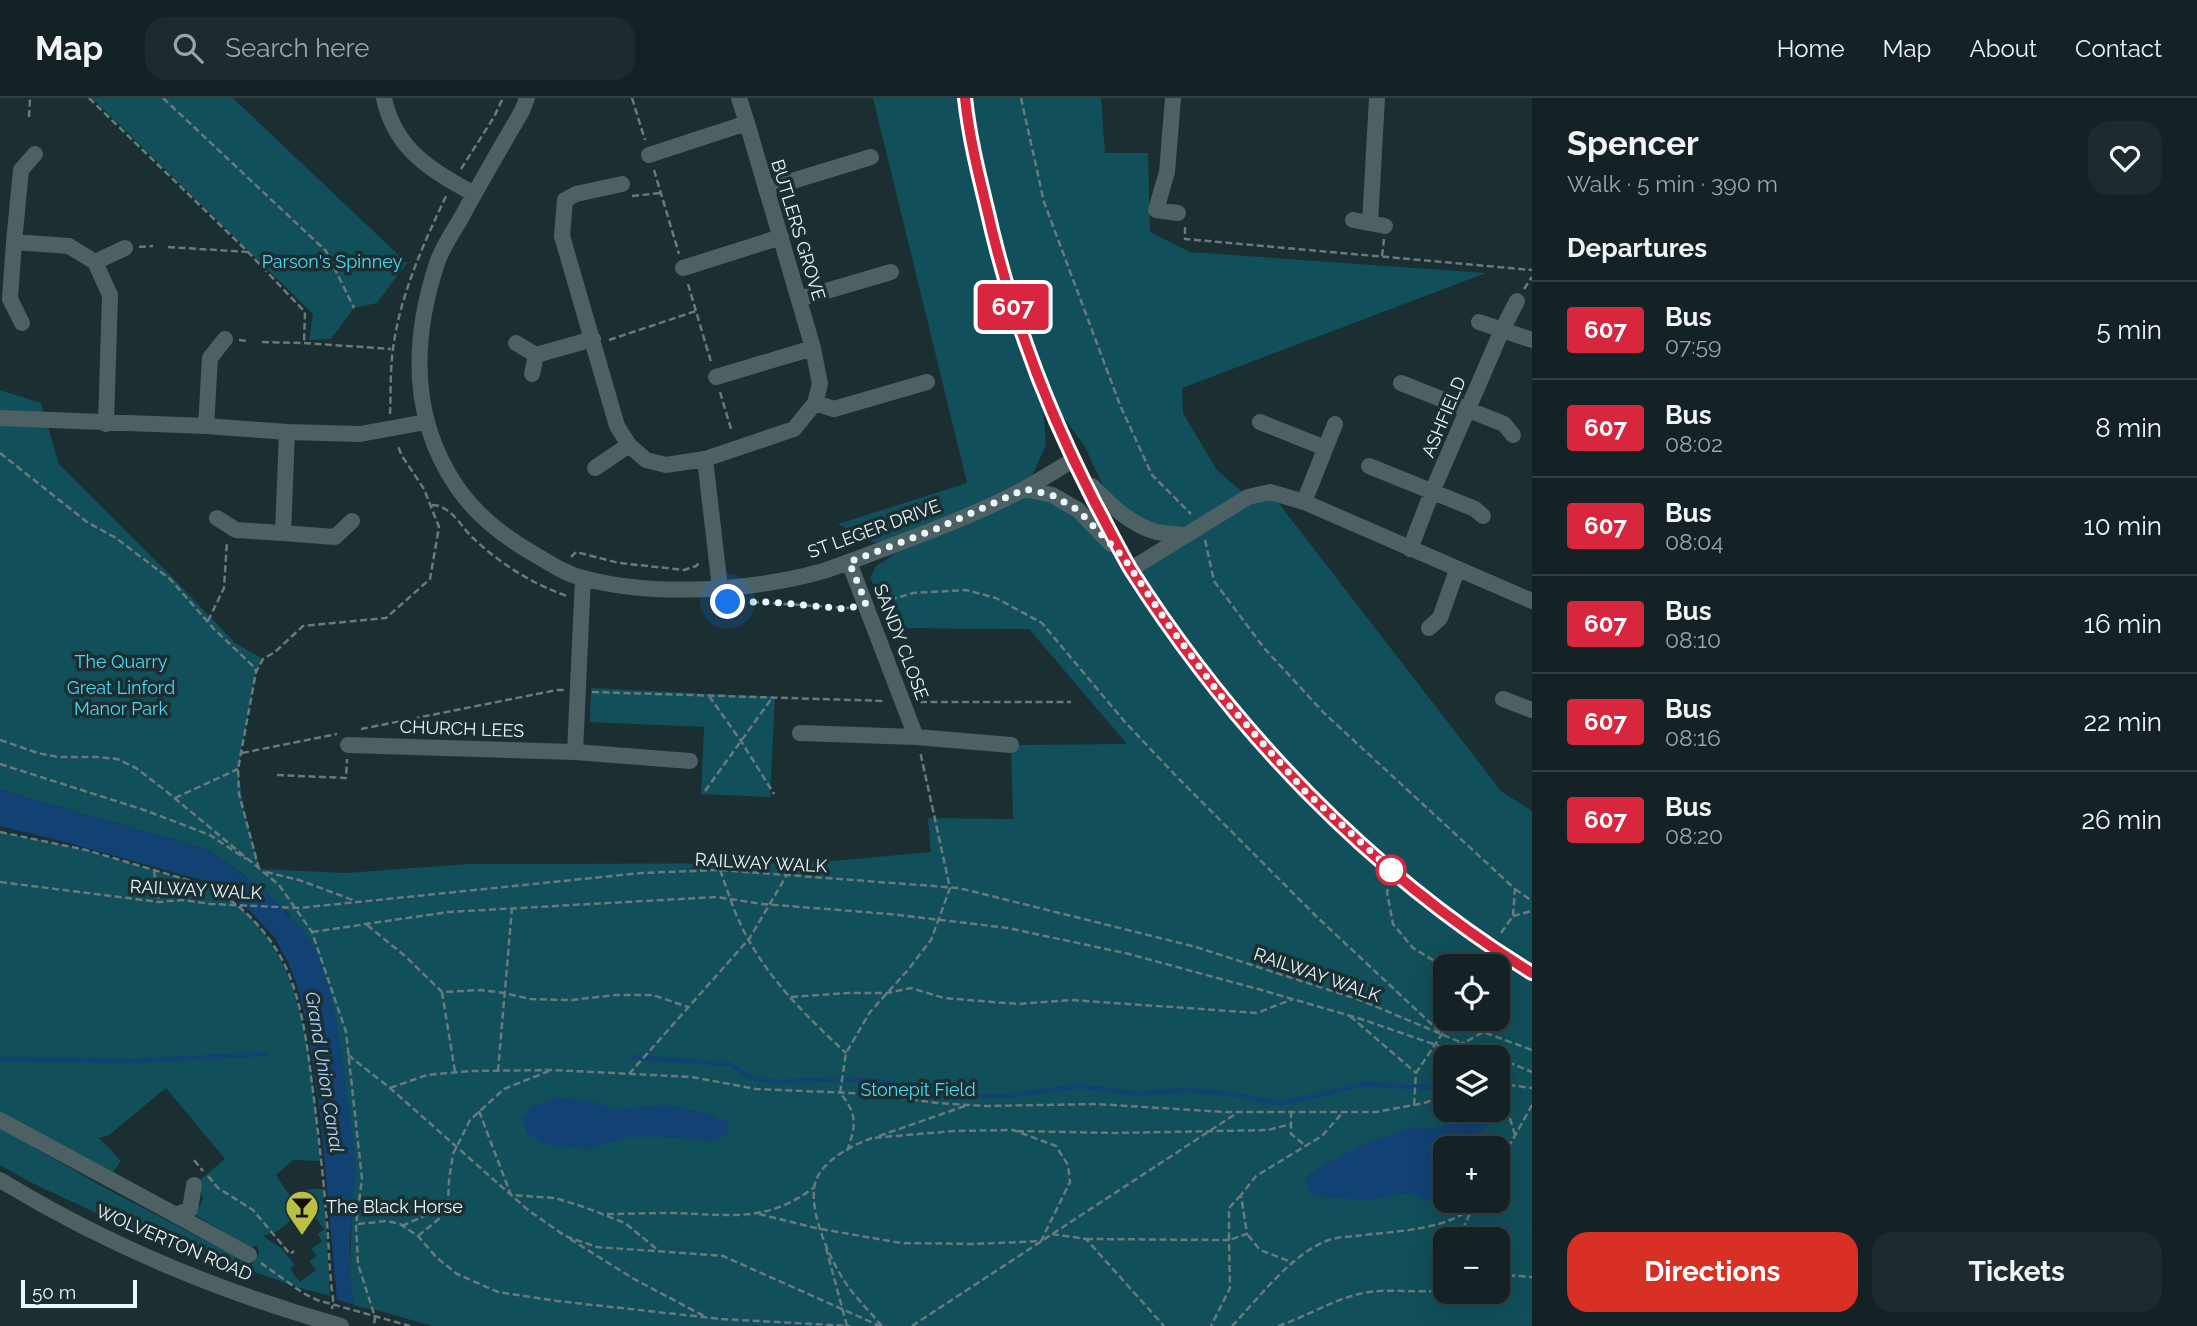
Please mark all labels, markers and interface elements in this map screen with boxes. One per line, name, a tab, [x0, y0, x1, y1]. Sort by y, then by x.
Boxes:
search box	[145, 17, 635, 80]
text: Map	[35, 29, 103, 68]
icon: search	[169, 29, 207, 67]
text: Search here	[225, 33, 370, 63]
text: Home	[1777, 34, 1845, 63]
text: Map	[1883, 34, 1931, 63]
text: About	[1969, 34, 2037, 63]
text: Contact	[2075, 34, 2162, 63]
button: heart	[2088, 121, 2162, 195]
text: Spencer	[1567, 124, 1699, 163]
street label: BUTLERS GROVE	[767, 157, 830, 303]
text: Walk · 5 min · 390 m	[1567, 170, 1778, 197]
text: Departures	[1567, 233, 1707, 263]
park label: Parson's Spinney	[262, 251, 403, 272]
line badge: 607	[973, 284, 1053, 330]
text: 607	[992, 292, 1034, 321]
text: Bus	[1665, 302, 1712, 332]
text: 607	[1584, 315, 1627, 344]
text: 5 min	[2096, 315, 2162, 345]
text: 07:59	[1665, 332, 1722, 359]
street label: ASHFIELD	[1417, 373, 1470, 460]
text: Bus	[1665, 400, 1712, 430]
text: 607	[1584, 413, 1627, 442]
text: 8 min	[2095, 413, 2162, 443]
text: 08:02	[1665, 430, 1723, 457]
street label: ST LEGER DRIVE	[805, 495, 943, 562]
text: Bus	[1665, 498, 1712, 528]
text: 607	[1584, 511, 1627, 540]
text: 10 min	[2084, 511, 2162, 541]
text: 08:04	[1665, 528, 1724, 555]
street label: SANDY CLOSE	[870, 581, 933, 703]
your location	[710, 584, 745, 619]
text: Bus	[1665, 596, 1712, 626]
text: 607	[1584, 609, 1627, 638]
text: 16 min	[2084, 609, 2162, 639]
text: 08:10	[1665, 626, 1721, 653]
park label: The Quarry	[74, 651, 168, 672]
park label: Great Linford Manor Park	[67, 677, 175, 719]
text: Bus	[1665, 694, 1712, 724]
text: 607	[1584, 707, 1627, 736]
text: 22 min	[2084, 707, 2162, 737]
street label: CHURCH LEES	[399, 716, 525, 741]
text: 08:16	[1665, 724, 1721, 751]
text: Bus	[1665, 792, 1712, 822]
text: 607	[1584, 805, 1627, 834]
text: 26 min	[2081, 805, 2162, 835]
text: 08:20	[1665, 822, 1723, 849]
street label: RAILWAY WALK	[694, 849, 828, 876]
unlabelled marker	[1376, 855, 1406, 885]
street label: RAILWAY WALK	[129, 876, 263, 903]
street label: RAILWAY WALK	[1251, 943, 1384, 1006]
map controls	[1433, 954, 1510, 1304]
button: locate	[1433, 954, 1510, 1031]
water label: Grand Union Canal	[301, 990, 349, 1154]
button: layers	[1433, 1045, 1510, 1122]
park label: Stonepit Field	[860, 1079, 976, 1100]
button: +	[1433, 1136, 1510, 1213]
bar icon: The Black Horse	[283, 1188, 321, 1237]
place label: The Black Horse	[326, 1196, 463, 1217]
street label: WOLVERTON ROAD	[93, 1200, 256, 1285]
button: −	[1433, 1227, 1510, 1304]
button: Directions	[1567, 1232, 1858, 1312]
button: Tickets	[1872, 1232, 2162, 1312]
scale bar	[21, 1277, 136, 1309]
text: 50 m	[32, 1281, 76, 1303]

